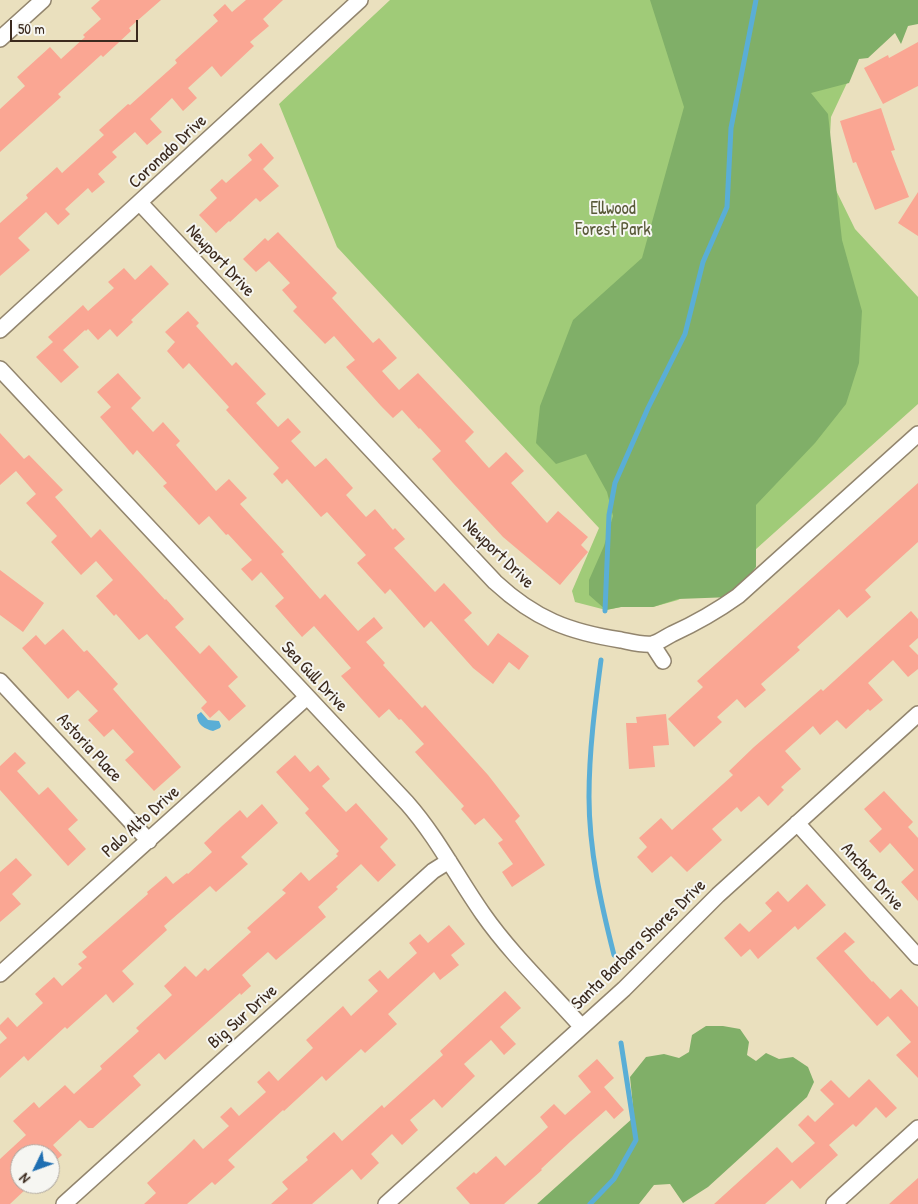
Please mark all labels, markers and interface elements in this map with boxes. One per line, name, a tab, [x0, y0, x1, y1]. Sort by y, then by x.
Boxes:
scale bar	[12, 10, 140, 42]
text: 50 m	[18, 18, 45, 39]
street label: Coronado Drive	[125, 110, 211, 194]
park label: Ellwood Forest Park	[575, 198, 651, 240]
street label: Newport Drive	[181, 220, 259, 302]
street label: Newport Drive	[458, 515, 538, 593]
street label: Sea Gull Drive	[276, 637, 352, 717]
street label: Astoria Place	[52, 709, 126, 787]
street label: Palo Alto Drive	[98, 782, 184, 862]
street label: Anchor Drive	[836, 839, 908, 915]
street label: Santa Barbara Shores Drive	[567, 875, 711, 1015]
street label: Big Sur Drive	[204, 980, 282, 1054]
north arrow	[10, 1144, 60, 1194]
text: N	[15, 1170, 34, 1188]

